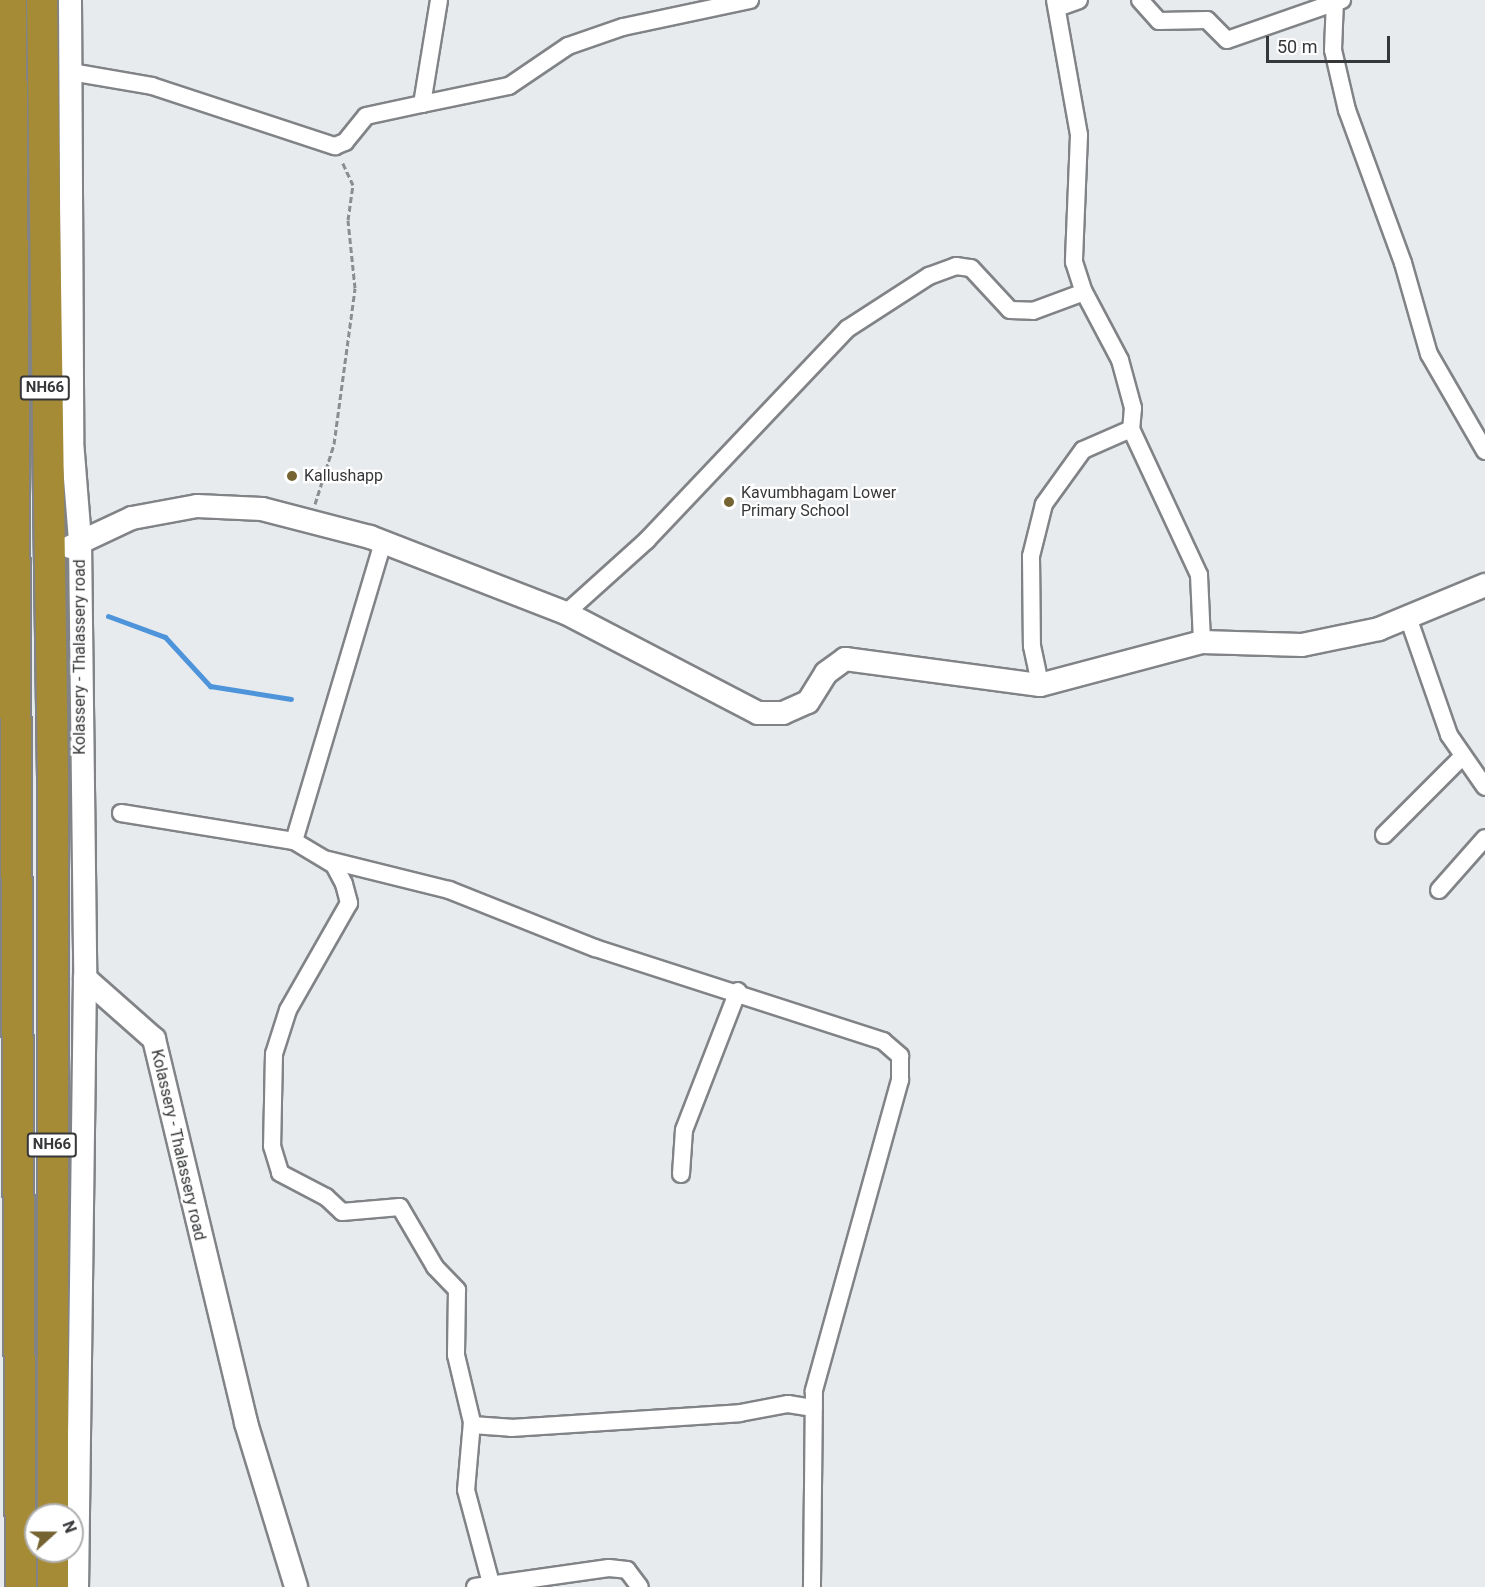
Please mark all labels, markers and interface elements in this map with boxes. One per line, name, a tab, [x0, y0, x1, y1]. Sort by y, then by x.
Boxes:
scale bar	[1269, 24, 1394, 62]
text: 50 m	[1277, 36, 1317, 57]
road number: NH66	[20, 376, 70, 400]
place label: Kallushapp	[304, 466, 383, 486]
marker: Kallushapp	[285, 469, 299, 483]
place label: Kavumbhagam Lower Primary School	[741, 483, 896, 521]
marker: Kavumbhagam Lower Primary School	[722, 495, 736, 509]
street label: Kolassery - Thalassery road	[70, 559, 90, 755]
street label: Kolassery - Thalassery road	[147, 1047, 209, 1243]
road number: NH66	[26, 1133, 78, 1157]
north arrow	[24, 1503, 84, 1563]
text: N	[59, 1518, 80, 1536]

